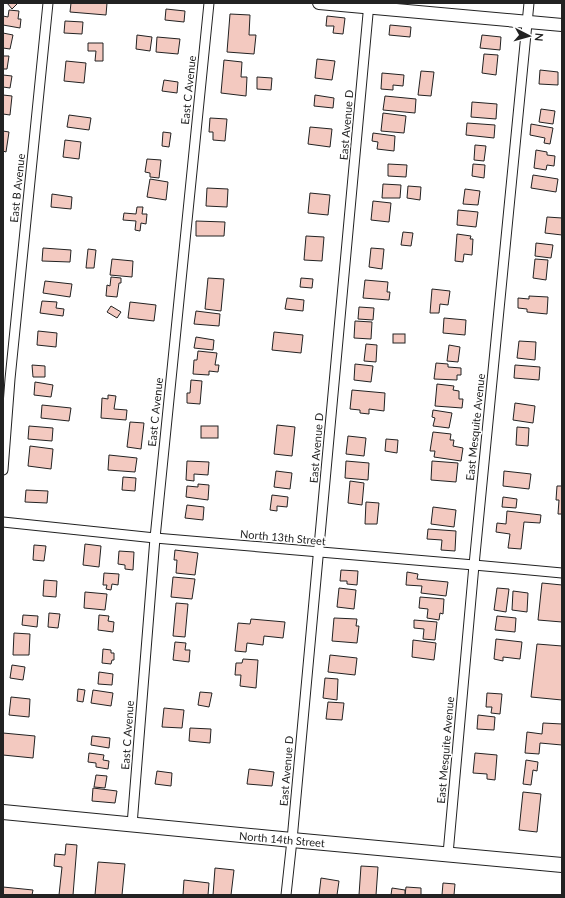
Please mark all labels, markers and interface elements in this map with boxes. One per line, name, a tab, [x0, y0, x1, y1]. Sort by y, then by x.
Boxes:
north arrow	[509, 16, 549, 56]
text: N	[533, 32, 546, 42]
street label: East C Avenue	[178, 55, 198, 125]
street label: East Avenue D	[336, 89, 356, 161]
street label: East B Avenue	[7, 153, 27, 223]
street label: East Mesquite Avenue	[463, 373, 487, 481]
street label: East C Avenue	[145, 377, 165, 447]
street label: East Avenue D	[306, 412, 326, 484]
street label: North 13th Street	[240, 527, 326, 547]
street label: East Mesquite Avenue	[434, 696, 456, 804]
street label: East C Avenue	[118, 700, 136, 770]
street label: East Avenue D	[276, 735, 296, 807]
street label: North 14th Street	[239, 829, 325, 849]

